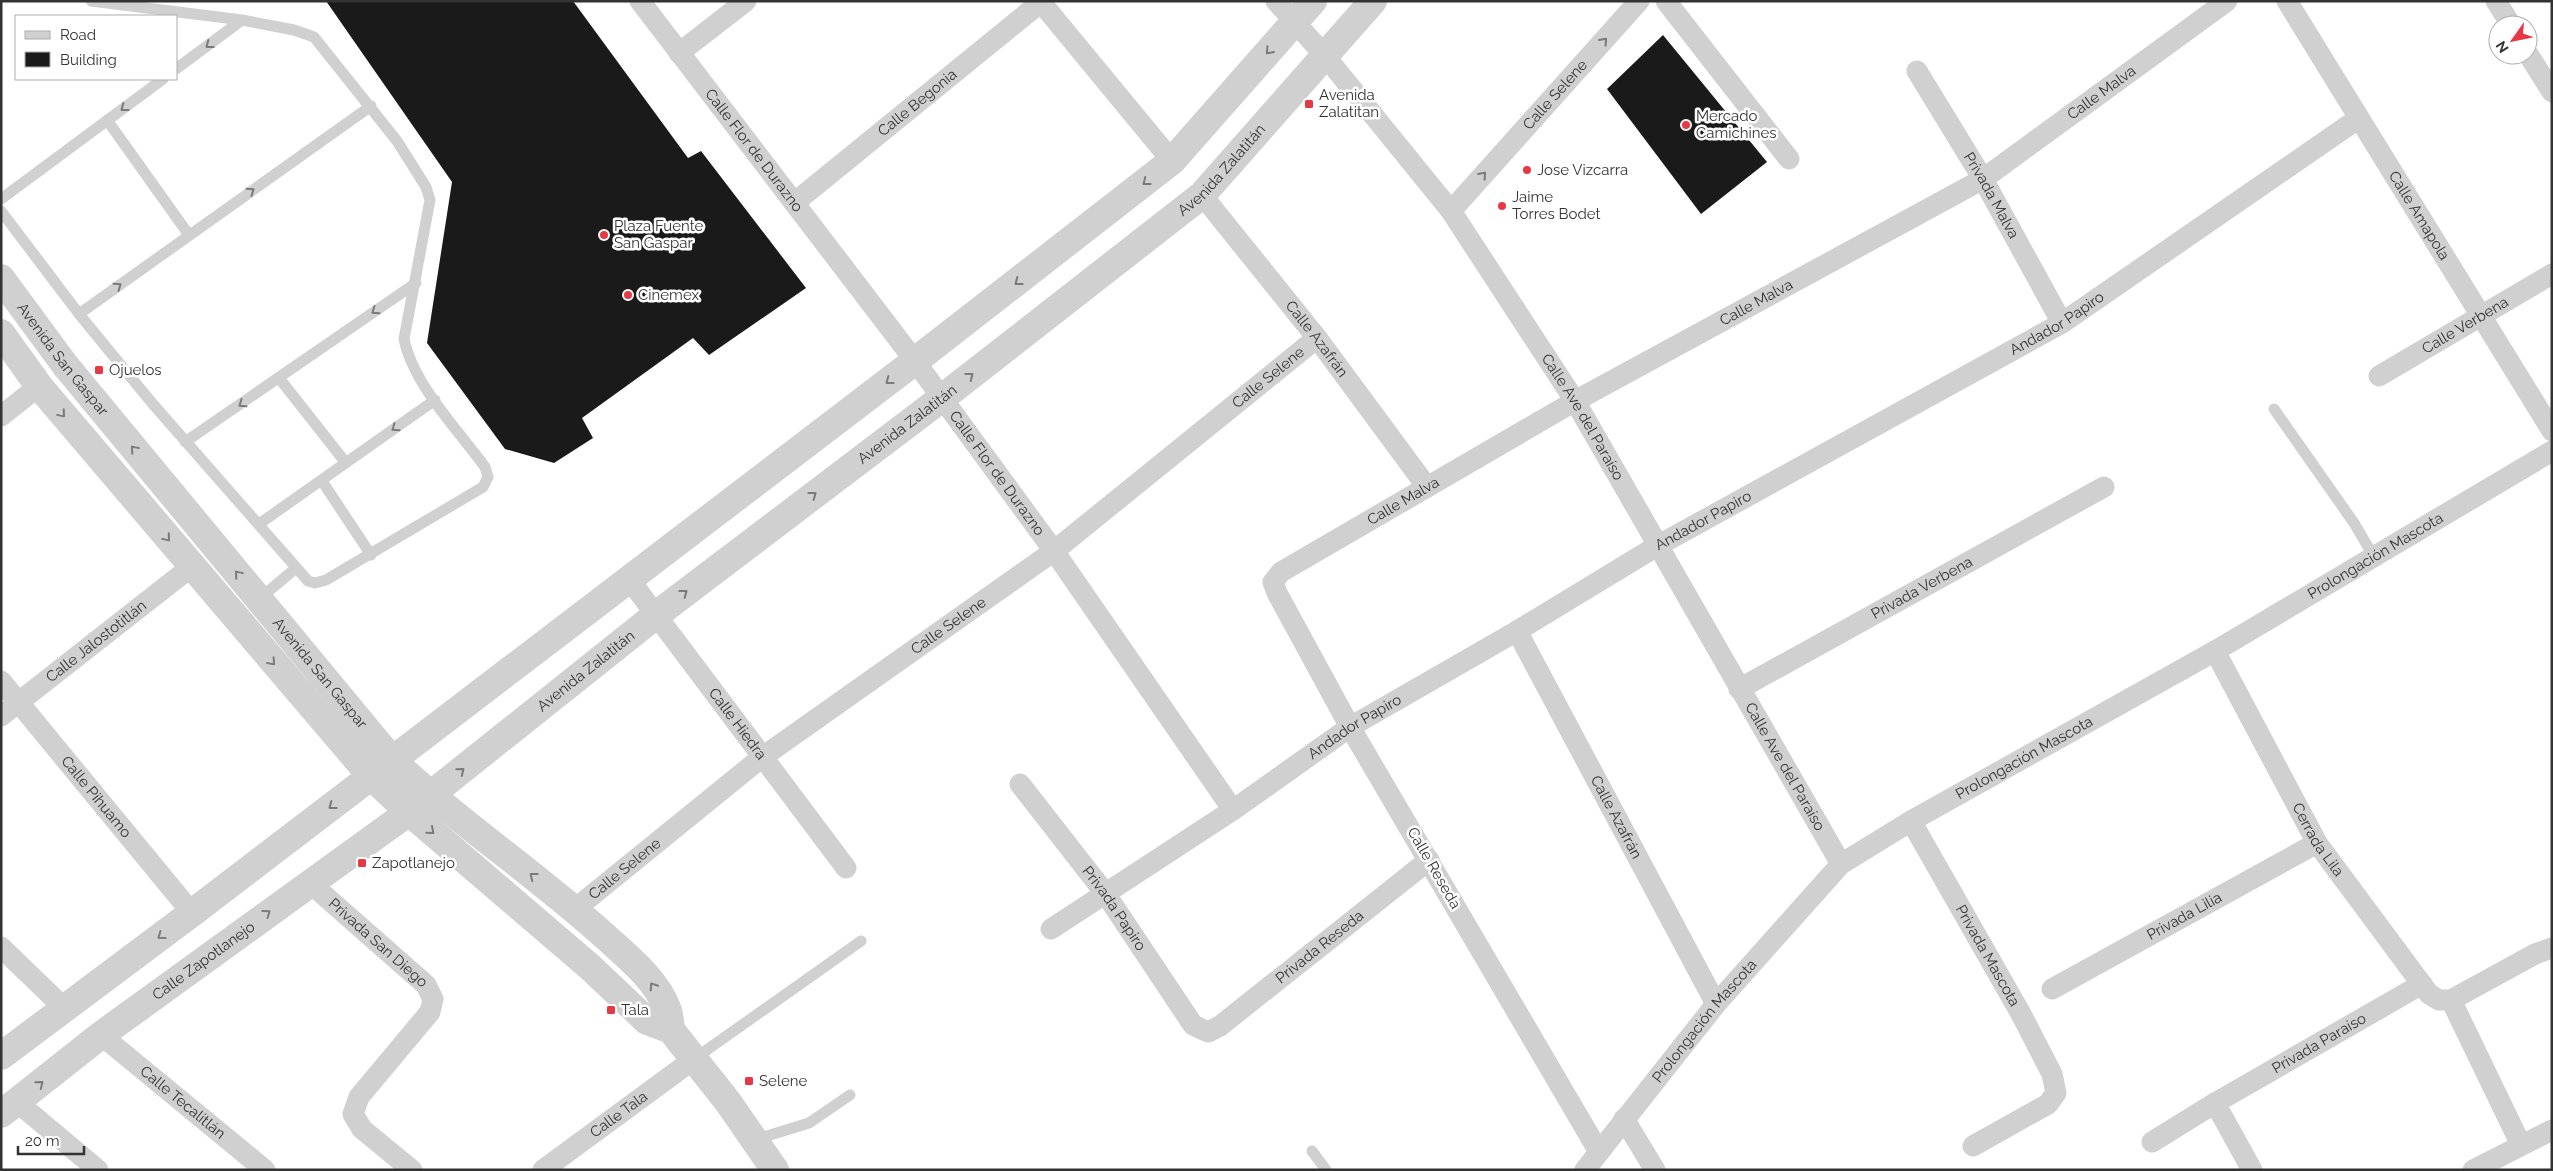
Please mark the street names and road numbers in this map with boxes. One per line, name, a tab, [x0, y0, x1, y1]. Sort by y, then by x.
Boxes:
street label: Calle Selene	[1519, 56, 1591, 133]
street label: Calle Malva	[2064, 62, 2139, 123]
street label: Calle Begonia	[874, 65, 960, 140]
street label: Calle Flor de Durazno	[701, 85, 807, 216]
street label: Avenida Zalatitán	[1174, 121, 1269, 220]
street label: Privada Malva	[1960, 149, 2023, 242]
street label: Calle Amapola	[2385, 168, 2453, 263]
street label: Calle Malva	[1717, 275, 1796, 330]
street label: Andador Papiro	[2007, 288, 2108, 359]
street label: Calle Verbena	[2419, 293, 2512, 358]
street label: Calle Azafrán	[1282, 297, 1352, 381]
street label: Avenida San Gaspar	[13, 299, 113, 420]
street label: Calle Selene	[1228, 343, 1308, 412]
street label: Calle Ave del Paraíso	[1538, 350, 1628, 484]
street label: Avenida Zalatitán	[854, 381, 960, 468]
street label: Calle Flor de Durazno	[945, 407, 1049, 539]
street label: Calle Malva	[1364, 473, 1442, 529]
street label: Andador Papiro	[1652, 487, 1755, 554]
street label: Prolongación Mascota	[2304, 509, 2446, 603]
street label: Privada Verbena	[1868, 553, 1976, 623]
street label: Calle Selene	[907, 593, 990, 658]
street label: Calle Jalostotitlán	[42, 596, 150, 686]
street label: Avenida San Gaspar	[269, 614, 372, 733]
street label: Avenida Zalatitán	[534, 627, 638, 715]
street label: Calle Hiedra	[705, 684, 770, 763]
street label: Andador Papiro	[1304, 690, 1405, 763]
street label: Calle Ave del Paraíso	[1741, 699, 1829, 834]
street label: Prolongación Mascota	[1952, 712, 2096, 803]
street label: Calle Pihuamo	[57, 752, 135, 841]
street label: Calle Azafrán	[1587, 772, 1646, 862]
street label: Cerrada Lila	[2288, 800, 2348, 880]
street label: Calle Reseda	[1403, 824, 1465, 912]
street label: Calle Selene	[585, 834, 665, 903]
street label: Privada Papiro	[1078, 862, 1150, 954]
street label: Privada Lilia	[2144, 888, 2225, 944]
street label: Privada San Diego	[325, 894, 431, 991]
street label: Privada Mascota	[1952, 902, 2024, 1010]
street label: Privada Reseda	[1272, 907, 1367, 987]
street label: Calle Zapotlanejo	[149, 918, 258, 1004]
street label: Prolongación Mascota	[1648, 956, 1760, 1086]
street label: Privada Paraíso	[2269, 1009, 2369, 1077]
street label: Calle Tecalitlán	[137, 1062, 229, 1143]
street label: Calle Tala	[586, 1087, 651, 1141]

